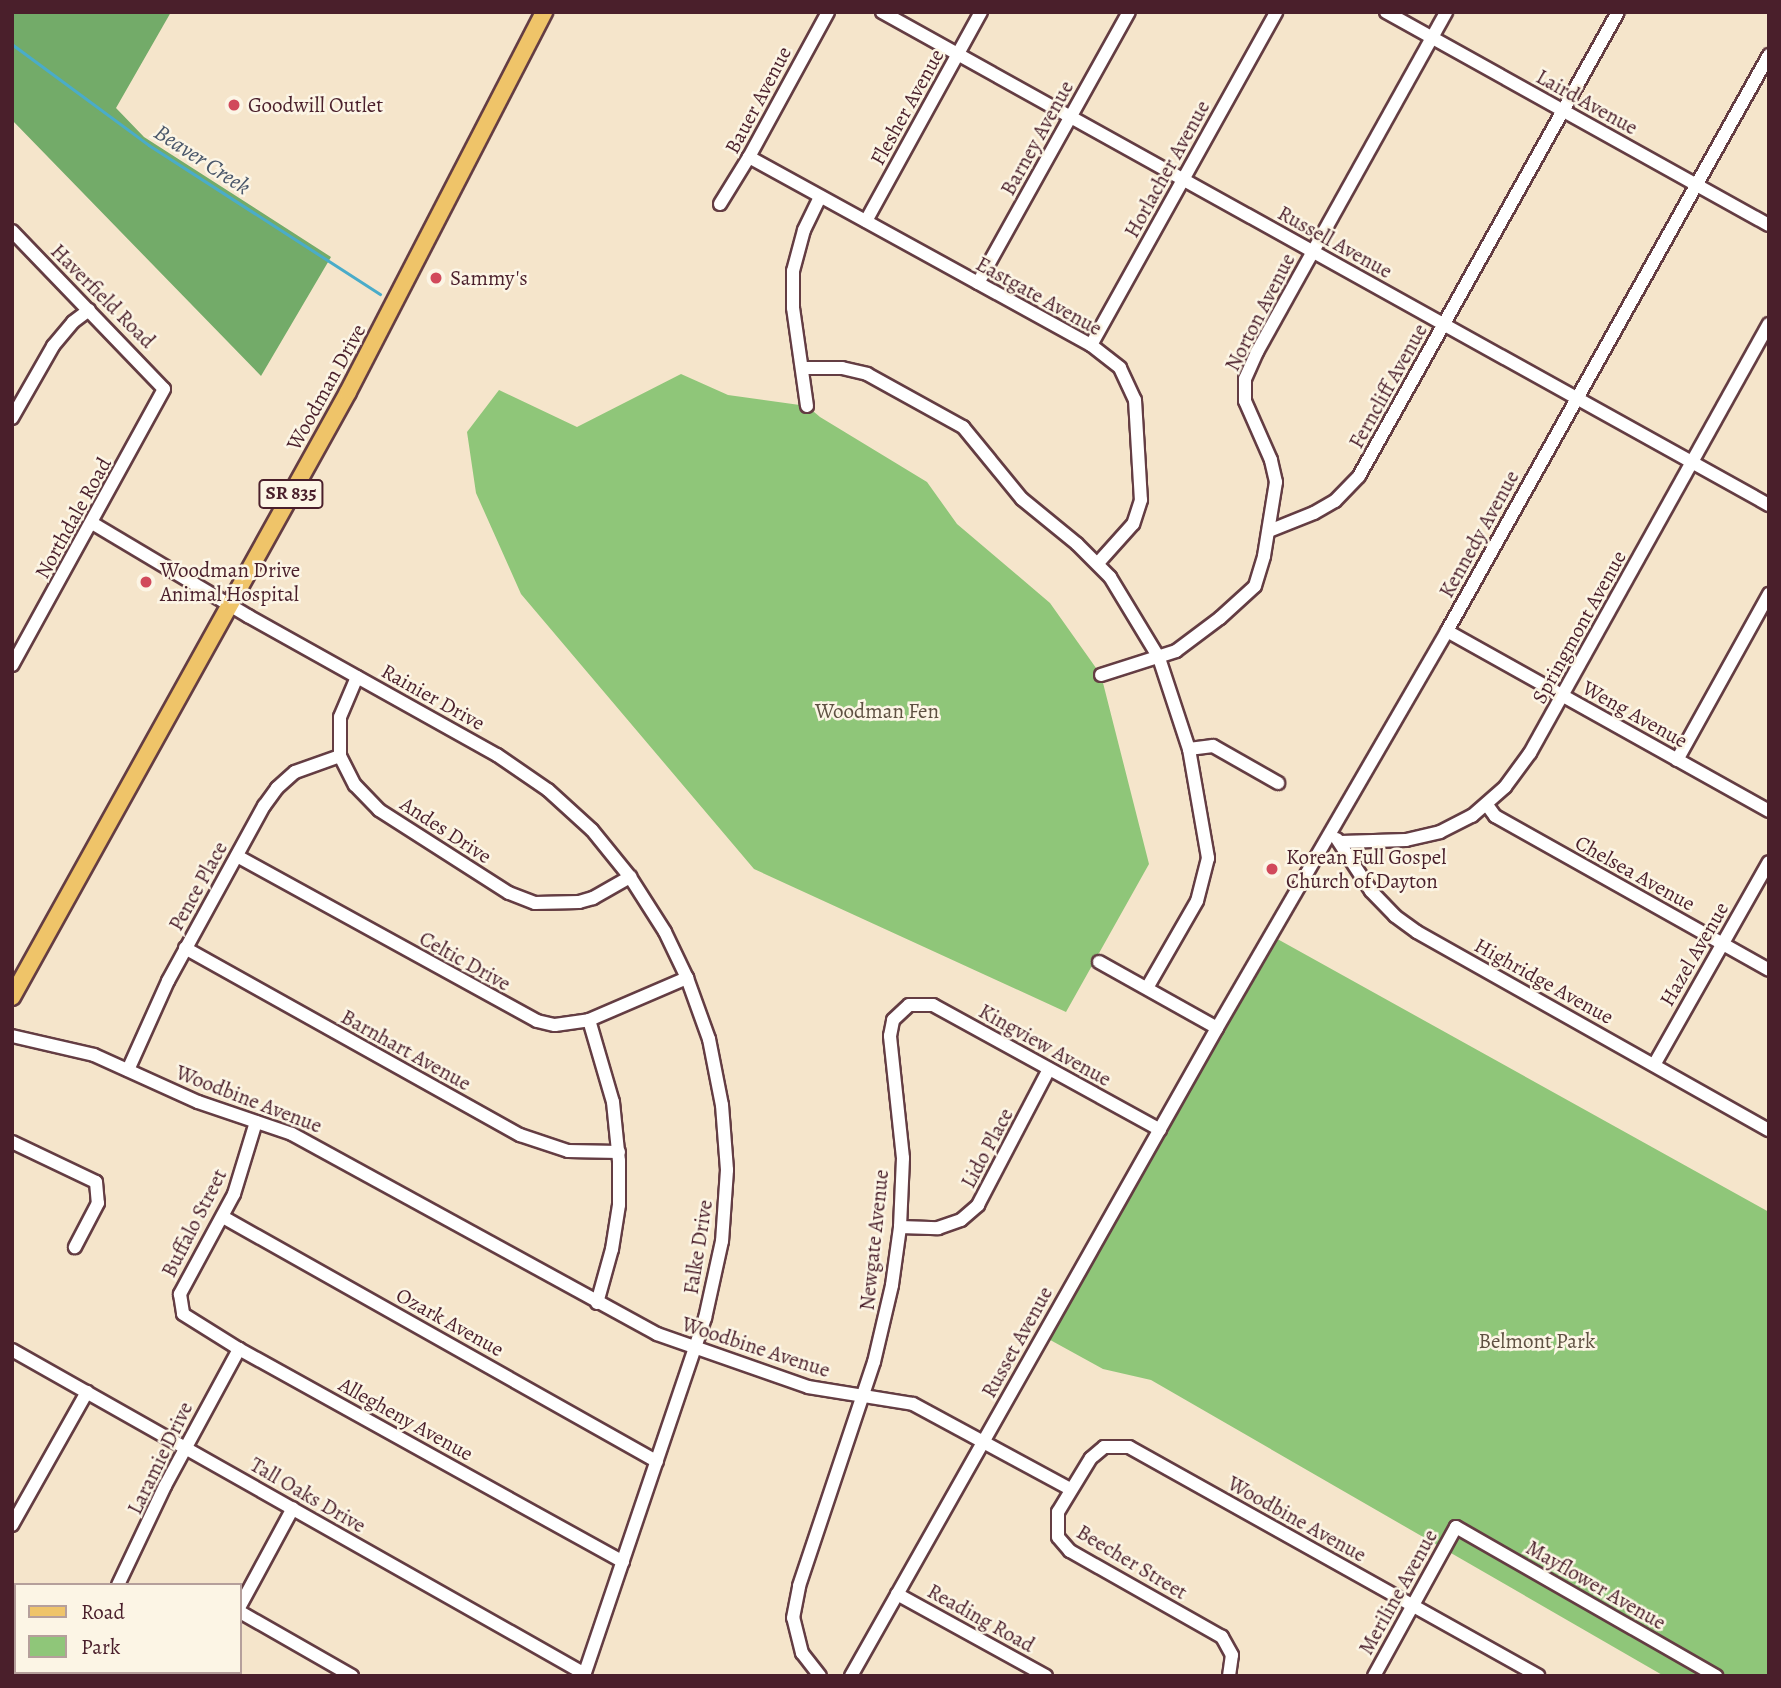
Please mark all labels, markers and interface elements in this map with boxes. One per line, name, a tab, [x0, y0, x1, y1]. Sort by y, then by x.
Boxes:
street label: Bauer Avenue	[719, 42, 797, 158]
street label: Flesher Avenue	[865, 44, 949, 170]
street label: Laird Avenue	[1532, 64, 1642, 140]
street label: Barney Avenue	[995, 76, 1079, 200]
place label: Goodwill Outlet	[248, 92, 383, 118]
street label: Horlacher Avenue	[1119, 96, 1215, 242]
marker: Goodwill Outlet	[226, 97, 242, 113]
water label: Beaver Creek	[149, 119, 255, 201]
street label: Russell Avenue	[1273, 200, 1397, 284]
street label: Haverfield Road	[46, 239, 160, 353]
street label: Norton Avenue	[1220, 249, 1300, 375]
street label: Eastgate Avenue	[972, 251, 1106, 341]
place label: Sammy's	[450, 265, 528, 291]
marker: Sammy's	[428, 270, 444, 286]
street label: Ferncliff Avenue	[1343, 319, 1433, 453]
street label: Woodman Drive	[281, 320, 371, 454]
street label: Northdale Road	[29, 453, 117, 583]
street label: Kennedy Avenue	[1434, 466, 1524, 602]
road number: SR 835	[258, 478, 324, 509]
street label: Springmont Avenue	[1526, 546, 1632, 708]
place label: Woodman Drive Animal Hospital	[160, 557, 300, 607]
marker: Woodman Drive Animal Hospital	[138, 574, 154, 590]
street label: Rainier Drive	[377, 658, 489, 736]
street label: Weng Avenue	[1578, 675, 1692, 753]
park label: Woodman Fen	[815, 698, 939, 724]
street label: Andes Drive	[396, 791, 496, 869]
street label: Chelsea Avenue	[1571, 830, 1699, 916]
street label: Pence Place	[163, 837, 233, 935]
place label: Korean Full Gospel Church of Dayton	[1286, 844, 1446, 894]
marker: Korean Full Gospel Church of Dayton	[1264, 861, 1280, 877]
street label: Hazel Avenue	[1654, 897, 1734, 1011]
street label: Celtic Drive	[415, 926, 515, 996]
street label: Highridge Avenue	[1470, 932, 1618, 1030]
street label: Kingview Avenue	[974, 998, 1116, 1092]
street label: Barnhart Avenue	[337, 1004, 475, 1096]
street label: Woodbine Avenue	[172, 1060, 326, 1138]
street label: Lido Place	[955, 1104, 1019, 1192]
street label: Buffalo Street	[156, 1165, 232, 1281]
street label: Newgate Avenue	[854, 1168, 894, 1312]
street label: Falke Drive	[678, 1198, 718, 1296]
street label: Ozark Avenue	[392, 1282, 508, 1362]
street label: Russet Avenue	[976, 1282, 1058, 1402]
street label: Woodbine Avenue	[679, 1311, 833, 1383]
park label: Belmont Park	[1479, 1328, 1595, 1354]
street label: Allegheny Avenue	[334, 1372, 478, 1466]
street label: Laramie Drive	[122, 1398, 198, 1518]
street label: Tall Oaks Drive	[246, 1452, 370, 1538]
street label: Woodbine Avenue	[1223, 1471, 1371, 1567]
street label: Beecher Street	[1072, 1519, 1192, 1605]
street label: Meriline Avenue	[1353, 1525, 1443, 1659]
street label: Mayflower Avenue	[1522, 1535, 1670, 1635]
street label: Reading Road	[923, 1578, 1039, 1658]
legend	[14, 1583, 242, 1674]
text: Road	[81, 1598, 125, 1626]
text: Park	[81, 1633, 120, 1661]

